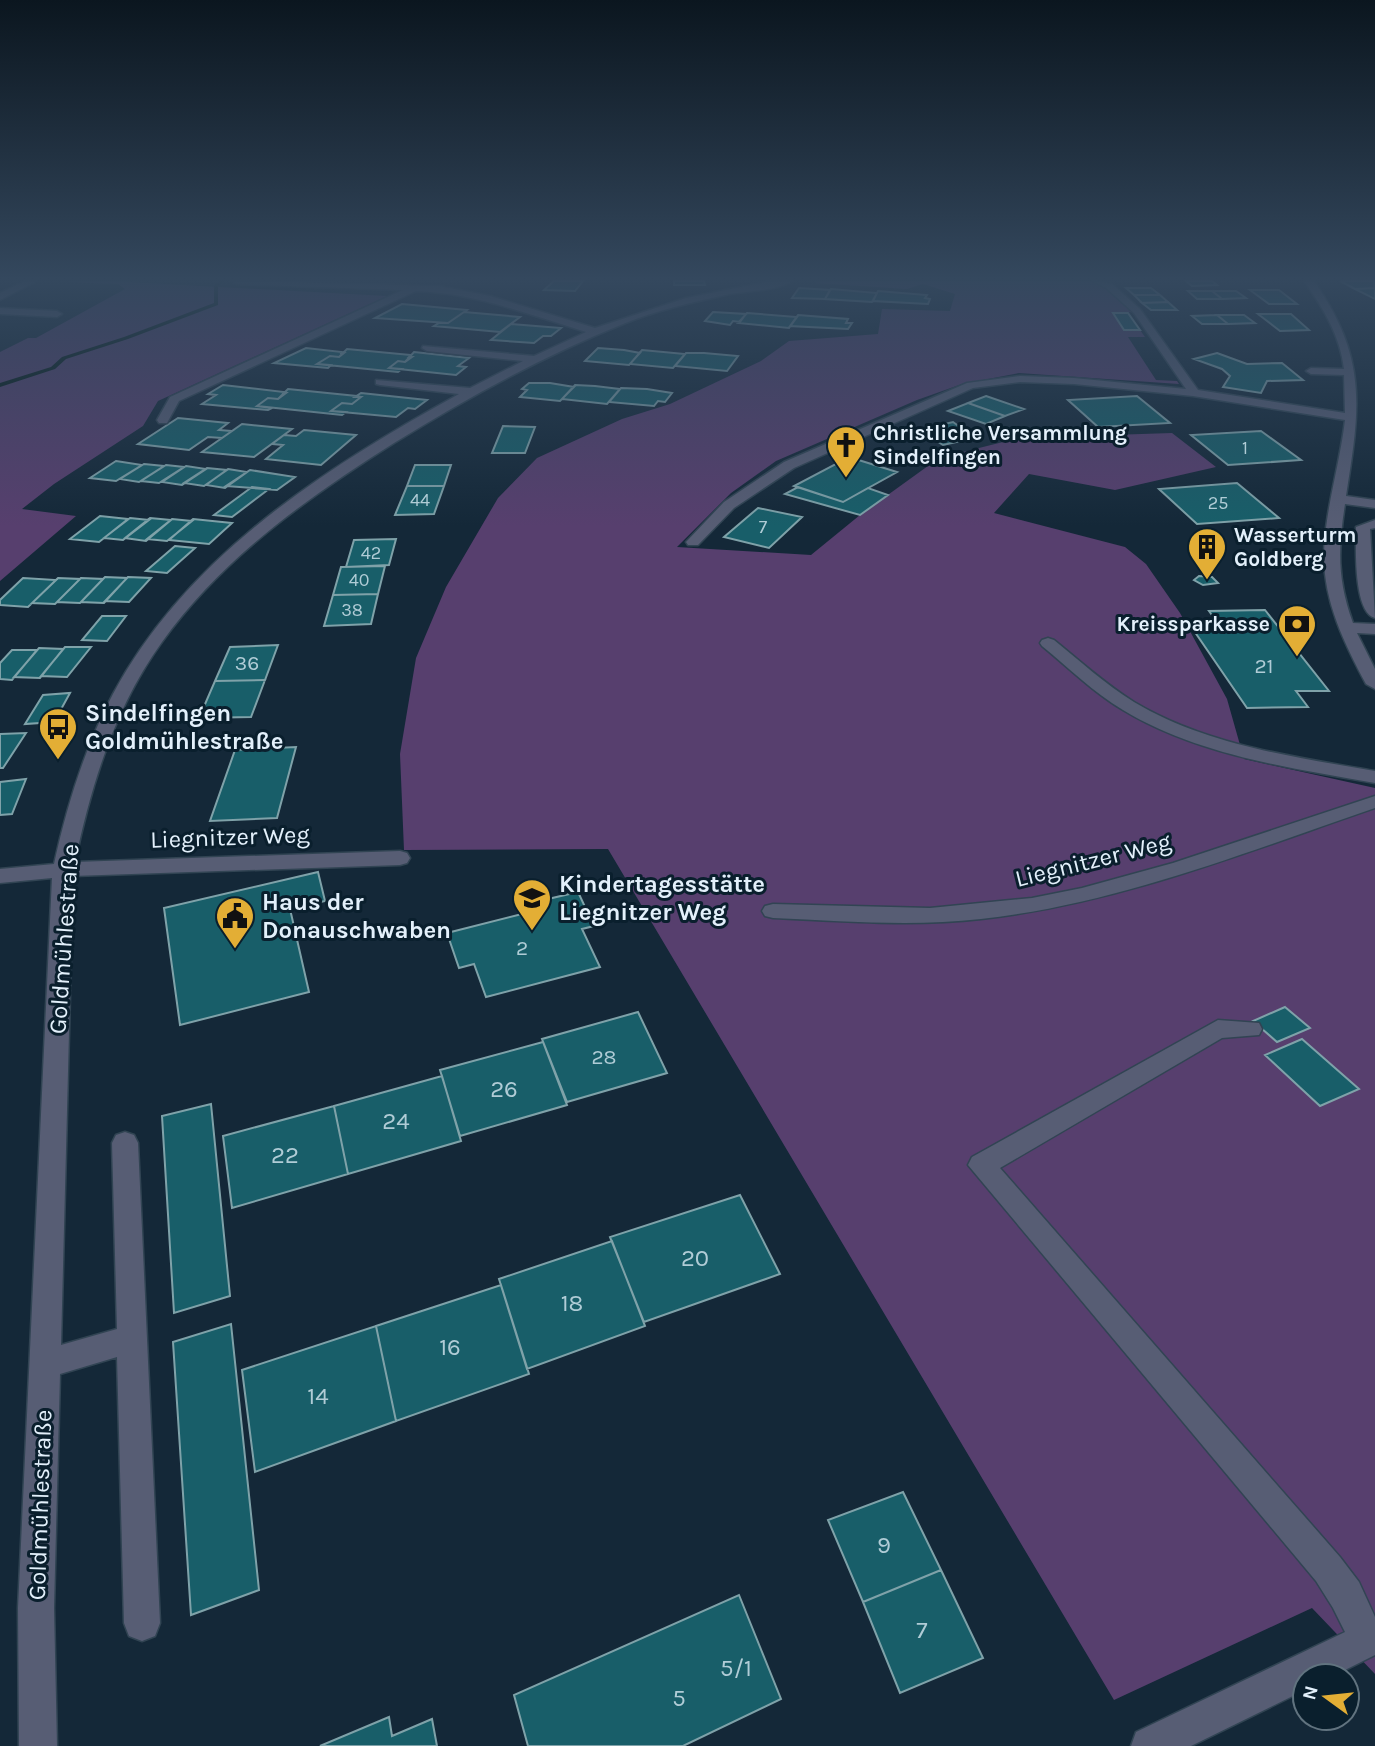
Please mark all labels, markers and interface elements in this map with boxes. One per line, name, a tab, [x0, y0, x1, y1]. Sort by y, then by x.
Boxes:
place label: Christliche Versammlung Sindelfingen	[873, 421, 1127, 469]
church icon: Christliche Versammlung Sindelfingen	[825, 424, 867, 479]
house number: 1	[1242, 437, 1248, 459]
house number: 44	[410, 489, 430, 511]
house number: 25	[1208, 492, 1228, 514]
house number: 7	[759, 516, 768, 538]
place label: Wasserturm Goldberg	[1234, 523, 1356, 571]
building icon: Wasserturm Goldberg	[1186, 526, 1228, 581]
house number: 42	[361, 542, 381, 564]
house number: 40	[349, 569, 369, 591]
house number: 38	[341, 599, 363, 621]
bank icon: Kreissparkasse	[1276, 603, 1318, 658]
place label: Kreissparkasse	[1117, 612, 1270, 636]
house number: 36	[235, 651, 259, 675]
house number: 21	[1254, 654, 1274, 678]
place label: Sindelfingen Goldmühlestraße	[85, 699, 284, 755]
bus stop icon: Sindelfingen Goldmühlestraße	[37, 706, 79, 761]
street label: Liegnitzer Weg	[150, 820, 311, 854]
street label: Liegnitzer Weg	[1012, 827, 1174, 893]
street label: Goldmühlestraße	[43, 843, 85, 1035]
place label: Kindertagesstätte Liegnitzer Weg	[559, 870, 765, 926]
school or university icon: Kindertagesstätte Liegnitzer Weg	[511, 877, 553, 932]
place label: Haus der Donauschwaben	[262, 888, 451, 944]
public building icon: Haus der Donauschwaben	[214, 895, 256, 950]
house number: 2	[516, 936, 528, 960]
house number: 28	[591, 1045, 617, 1069]
house number: 26	[490, 1075, 518, 1103]
house number: 24	[382, 1107, 410, 1135]
house number: 22	[271, 1141, 299, 1169]
house number: 20	[681, 1244, 709, 1272]
house number: 18	[561, 1289, 583, 1317]
house number: 16	[439, 1333, 461, 1361]
house number: 14	[307, 1382, 329, 1410]
street label: Goldmühlestraße	[23, 1409, 57, 1601]
house number: 9	[877, 1531, 891, 1559]
house number: 7	[916, 1616, 928, 1644]
house number: 5/1	[720, 1654, 752, 1682]
north arrow	[1291, 1662, 1361, 1732]
text: N	[1298, 1683, 1323, 1702]
house number: 5	[672, 1684, 686, 1712]

